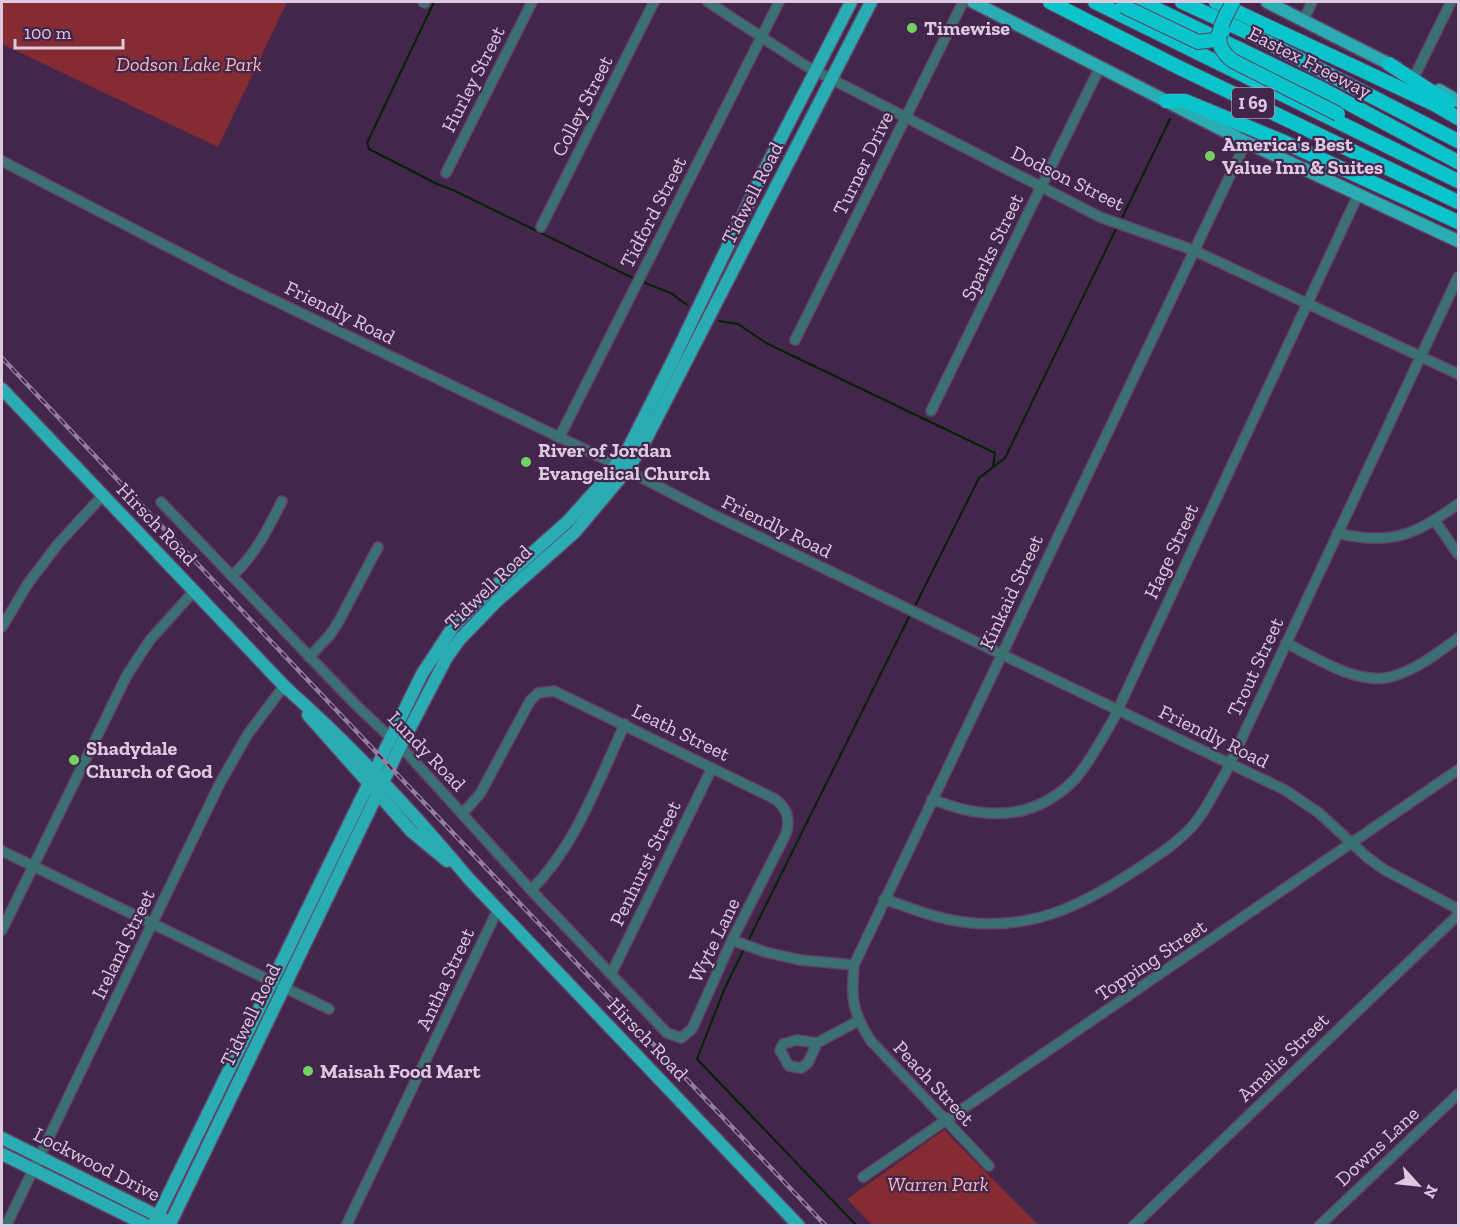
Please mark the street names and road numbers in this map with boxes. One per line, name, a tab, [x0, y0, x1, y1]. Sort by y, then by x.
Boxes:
street label: Eastex Freeway	[1245, 21, 1376, 104]
street label: Hurley Street	[436, 22, 510, 136]
street label: Colley Street	[546, 51, 618, 160]
road number: I 69	[1232, 88, 1274, 118]
street label: Turner Drive	[828, 107, 898, 219]
street label: Tidwell Road	[716, 138, 788, 248]
street label: Dodson Street	[1007, 140, 1129, 216]
street label: Tidford Street	[615, 152, 692, 272]
street label: Sparks Street	[956, 189, 1028, 304]
street label: Friendly Road	[281, 275, 399, 349]
street label: Hirsch Road	[112, 478, 202, 570]
street label: Friendly Road	[718, 489, 836, 563]
street label: Hage Street	[1139, 499, 1204, 602]
street label: Kinkaid Street	[974, 530, 1048, 653]
street label: Tidwell Road	[440, 540, 536, 634]
street label: Trout Street	[1222, 613, 1289, 720]
street label: Leath Street	[628, 698, 734, 766]
street label: Friendly Road	[1155, 699, 1273, 773]
street label: Lundy Road	[383, 706, 471, 796]
street label: Penhurst Street	[604, 796, 686, 929]
street label: Ireland Street	[86, 885, 160, 1003]
street label: Wyte Lane	[683, 894, 745, 986]
street label: Topping Street	[1091, 914, 1212, 1006]
street label: Antha Street	[411, 924, 479, 1034]
street label: Tidwell Road	[215, 960, 285, 1070]
street label: Hirsch Road	[603, 993, 693, 1085]
street label: Amalie Street	[1232, 1007, 1334, 1106]
street label: Peach Street	[889, 1035, 980, 1131]
street label: Downs Lane	[1330, 1101, 1424, 1191]
street label: Lockwood Drive	[30, 1122, 164, 1206]

